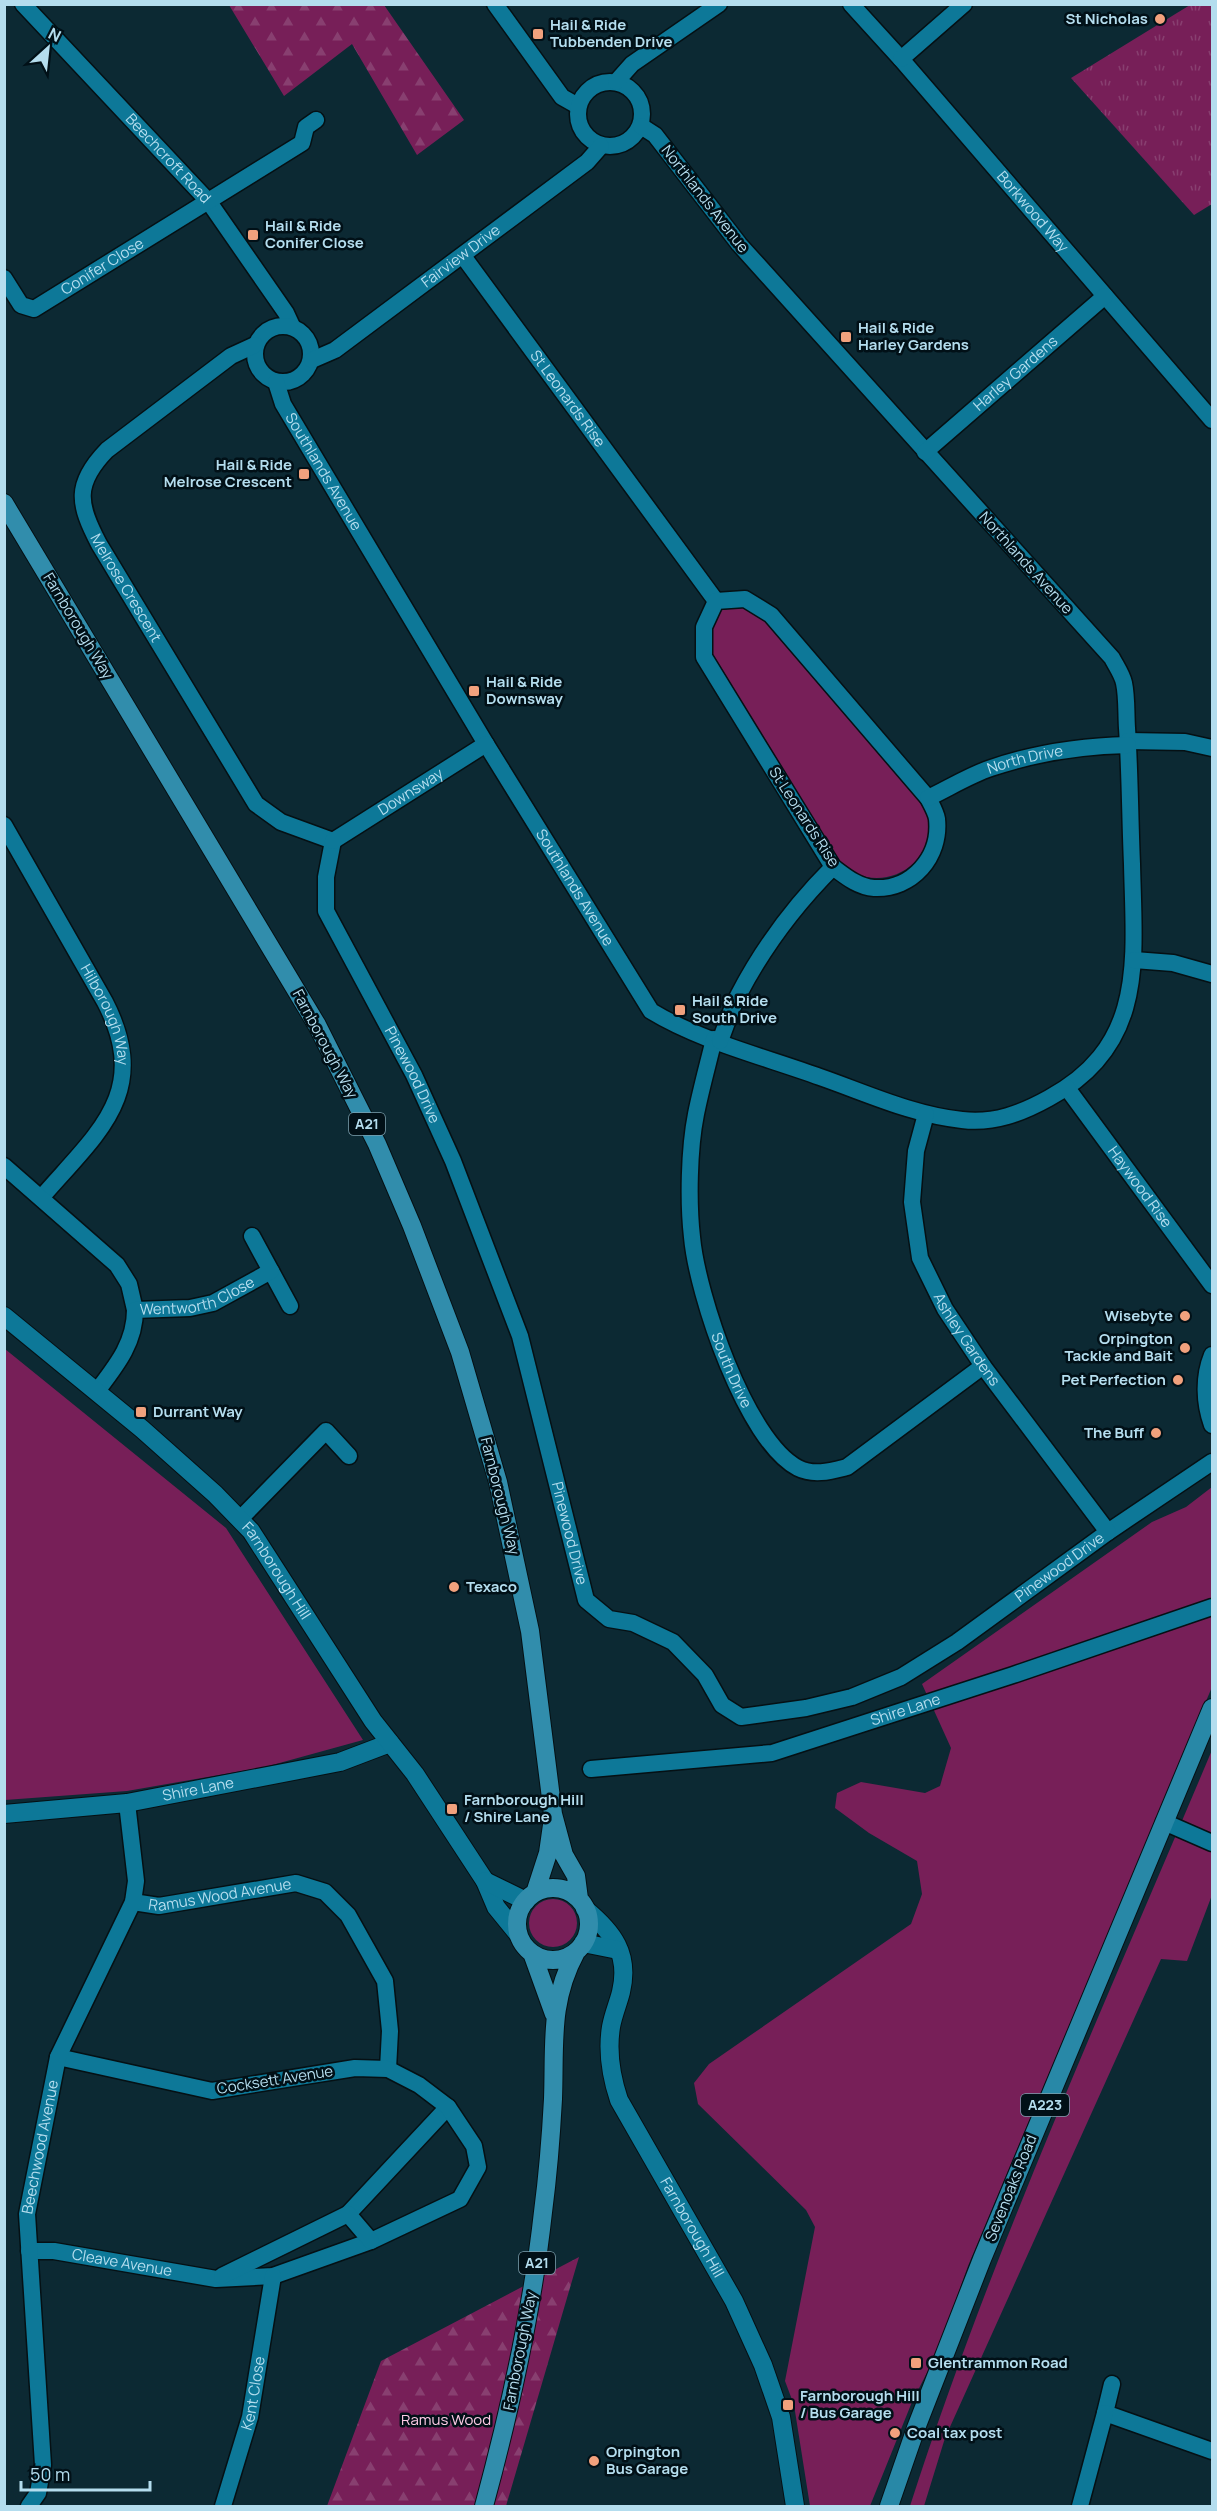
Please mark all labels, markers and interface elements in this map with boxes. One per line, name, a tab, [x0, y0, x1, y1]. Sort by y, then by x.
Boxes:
place label: St Nicholas	[1065, 8, 1148, 29]
marker: St Nicholas	[1153, 12, 1167, 26]
place label: Hail & Ride Tubbenden Drive	[550, 14, 672, 52]
north arrow	[18, 18, 78, 78]
text: N	[45, 22, 65, 47]
marker: Hail & Ride Tubbenden Drive	[531, 27, 545, 41]
street label: Beechcroft Road	[121, 109, 216, 208]
street label: Northlands Avenue	[657, 141, 754, 257]
street label: Borkwood Way	[992, 166, 1074, 257]
place label: Hail & Ride Conifer Close	[265, 215, 364, 253]
street label: Fairview Drive	[417, 219, 505, 292]
marker: Hail & Ride Conifer Close	[246, 228, 260, 242]
street label: Conifer Close	[57, 232, 148, 300]
place label: Hail & Ride Harley Gardens	[858, 317, 969, 355]
marker: Hail & Ride Harley Gardens	[839, 330, 853, 344]
street label: Harley Gardens	[969, 330, 1062, 416]
street label: St Leonards Rise	[525, 346, 611, 451]
street label: Southlands Avenue	[281, 409, 367, 535]
place label: Hail & Ride Melrose Crescent	[164, 454, 292, 492]
marker: Hail & Ride Melrose Crescent	[297, 467, 311, 481]
street label: Northlands Avenue	[975, 507, 1078, 619]
street label: Melrose Crescent	[85, 530, 167, 646]
street label: Farnborough Way	[38, 569, 119, 683]
place label: Hail & Ride Downsway	[486, 671, 563, 709]
marker: Hail & Ride Downsway	[467, 684, 481, 698]
street label: North Drive	[984, 740, 1065, 779]
street label: Downsway	[374, 763, 447, 820]
street label: St Leonards Rise	[764, 763, 845, 871]
street label: Southlands Avenue	[531, 825, 619, 950]
street label: Hilborough Way	[76, 960, 134, 1066]
street label: Farnborough Way	[288, 986, 363, 1102]
place label: Hail & Ride South Drive	[692, 990, 777, 1028]
marker: Hail & Ride South Drive	[673, 1003, 687, 1017]
street label: Pinewood Drive	[380, 1022, 446, 1127]
road number: A21	[349, 1113, 385, 1135]
street label: Haywood Rise	[1103, 1142, 1178, 1232]
street label: Wentworth Close	[139, 1271, 258, 1320]
street label: Ashley Gardens	[929, 1289, 1005, 1390]
place label: Wisebyte	[1105, 1305, 1173, 1326]
marker: Wisebyte	[1178, 1309, 1192, 1323]
place label: Orpington Tackle and Bait	[1064, 1328, 1173, 1366]
street label: South Drive	[706, 1329, 757, 1412]
marker: Orpington Tackle and Bait	[1178, 1341, 1192, 1355]
place label: Pet Perfection	[1061, 1369, 1166, 1390]
marker: Pet Perfection	[1171, 1373, 1185, 1387]
place label: Durrant Way	[153, 1401, 243, 1422]
marker: Durrant Way	[134, 1405, 148, 1419]
place label: The Buff	[1084, 1422, 1144, 1443]
marker: The Buff	[1149, 1426, 1163, 1440]
street label: Farnborough Way	[476, 1435, 525, 1557]
street label: Pinewood Drive	[547, 1479, 593, 1587]
street label: Farnborough Hill	[238, 1517, 316, 1623]
street label: Pinewood Drive	[1010, 1527, 1109, 1606]
place label: Texaco	[466, 1576, 517, 1597]
marker: Texaco	[447, 1580, 461, 1594]
street label: Shire Lane	[868, 1688, 943, 1730]
street label: Shire Lane	[161, 1772, 236, 1806]
place label: Farnborough Hill / Shire Lane	[464, 1789, 584, 1827]
marker: Farnborough Hill / Shire Lane	[445, 1802, 459, 1816]
street label: Ramus Wood Avenue	[147, 1873, 293, 1916]
street label: Cocksett Avenue	[215, 2060, 335, 2099]
street label: Beechwood Avenue	[16, 2078, 63, 2216]
road number: A223	[1021, 2094, 1069, 2116]
street label: Sevenoaks Road	[980, 2131, 1042, 2244]
street label: Farnborough Hill	[655, 2173, 729, 2281]
street label: Cleave Avenue	[70, 2243, 174, 2281]
road number: A21	[519, 2252, 555, 2274]
street label: Farnborough Way	[498, 2290, 541, 2412]
place label: Glentrammon Road	[928, 2352, 1068, 2373]
street label: Kent Close	[236, 2355, 270, 2433]
marker: Glentrammon Road	[909, 2356, 923, 2370]
place label: Farnborough Hill / Bus Garage	[800, 2385, 920, 2423]
marker: Farnborough Hill / Bus Garage	[781, 2398, 795, 2412]
park label: Ramus Wood	[401, 2409, 491, 2430]
place label: Coal tax post	[907, 2422, 1003, 2443]
marker: Coal tax post	[888, 2426, 902, 2440]
place label: Orpington Bus Garage	[606, 2441, 688, 2479]
scale bar	[21, 2454, 150, 2492]
marker: Orpington Bus Garage	[587, 2454, 601, 2468]
text: 50 m	[30, 2462, 70, 2486]

